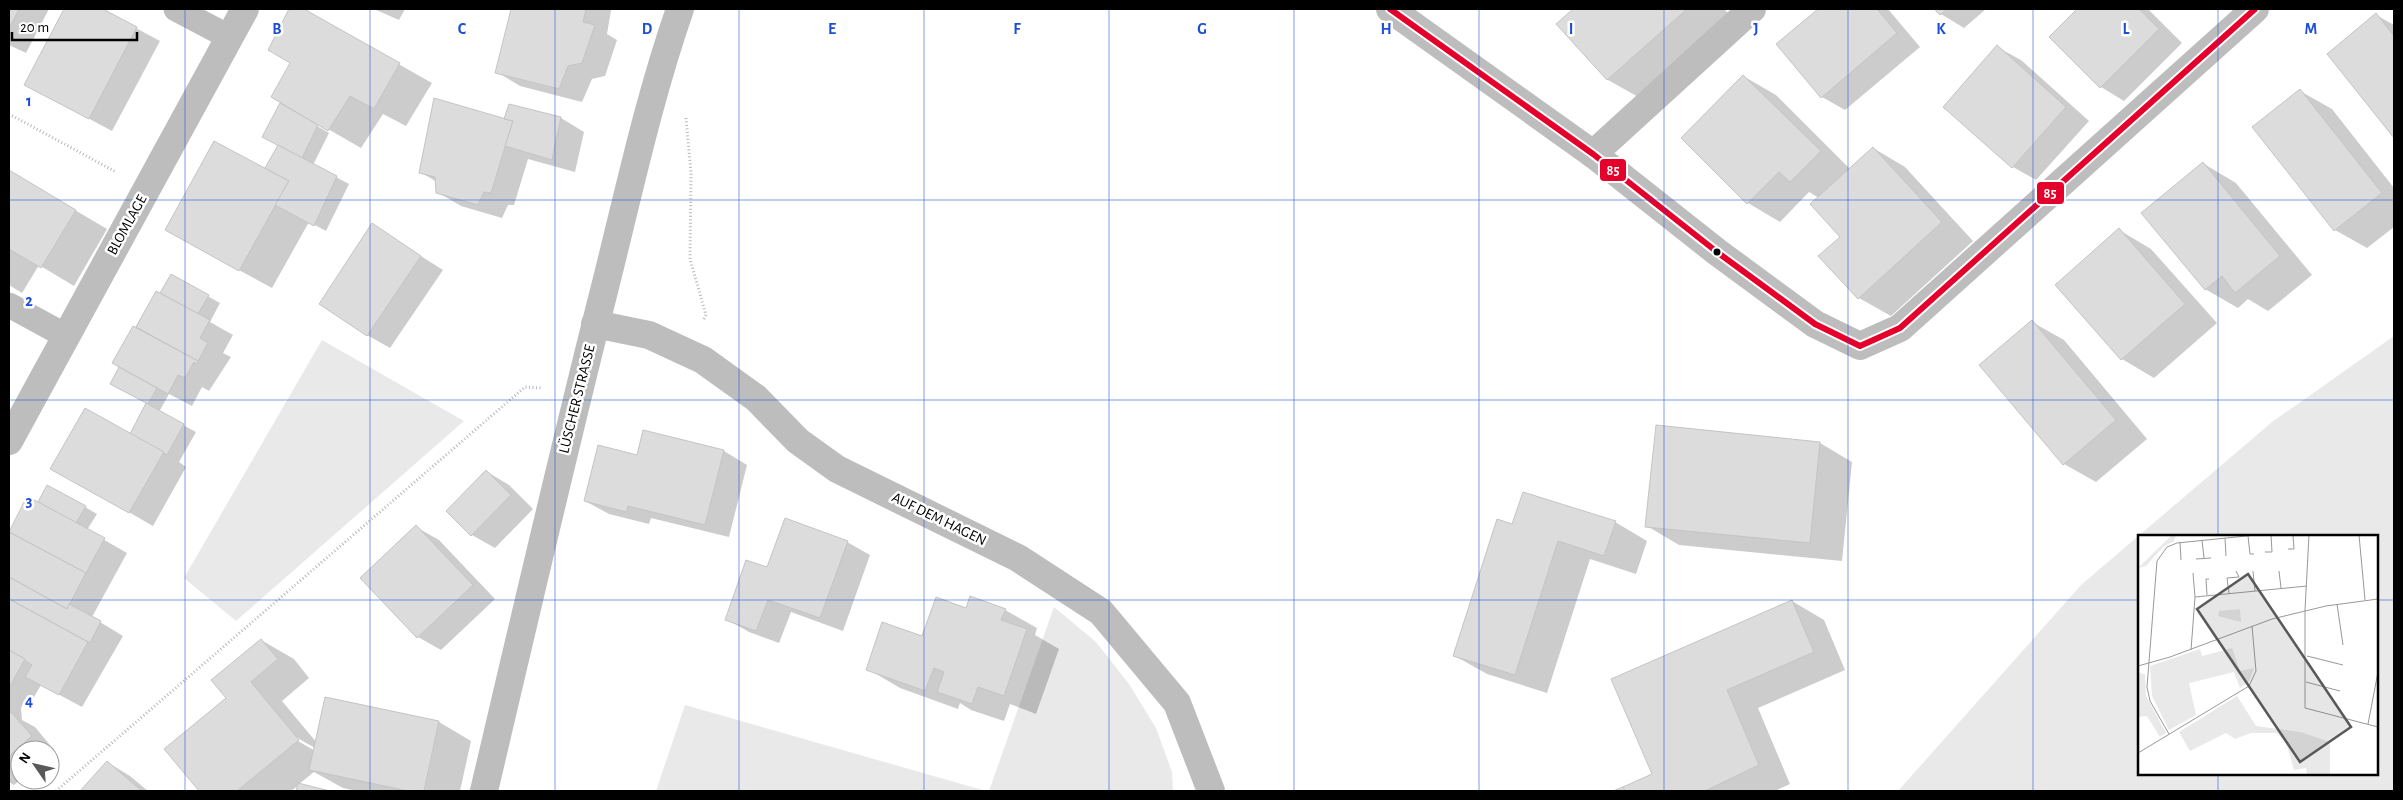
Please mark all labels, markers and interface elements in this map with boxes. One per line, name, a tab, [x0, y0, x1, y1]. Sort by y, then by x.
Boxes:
scale bar	[12, 10, 138, 42]
text: 20 m	[20, 20, 49, 35]
text: B	[272, 21, 282, 37]
text: C	[458, 21, 467, 37]
text: D	[642, 21, 653, 37]
text: E	[828, 21, 836, 37]
text: F	[1013, 21, 1021, 37]
text: G	[1197, 21, 1207, 37]
text: H	[1380, 21, 1392, 37]
text: I	[1569, 21, 1573, 37]
text: J	[1753, 21, 1759, 37]
text: K	[1936, 21, 1946, 37]
text: L	[2123, 21, 2130, 37]
text: M	[2305, 21, 2317, 37]
text: 1	[26, 93, 32, 109]
line badge: 85	[1599, 158, 1627, 182]
text: 85	[1607, 164, 1619, 178]
line badge: 85	[2036, 181, 2065, 205]
text: 85	[2044, 187, 2056, 201]
street label: BLOMLAGE	[104, 192, 150, 258]
unlabelled marker	[1712, 247, 1722, 257]
text: 2	[25, 293, 33, 309]
street label: LÜSCHER STRASSE	[554, 343, 598, 455]
street label: AUF DEM HAGEN	[889, 490, 989, 548]
text: 3	[26, 493, 33, 509]
inset map	[2138, 535, 2378, 775]
text: 4	[25, 693, 33, 709]
north arrow	[10, 740, 60, 790]
text: N	[17, 750, 34, 766]

